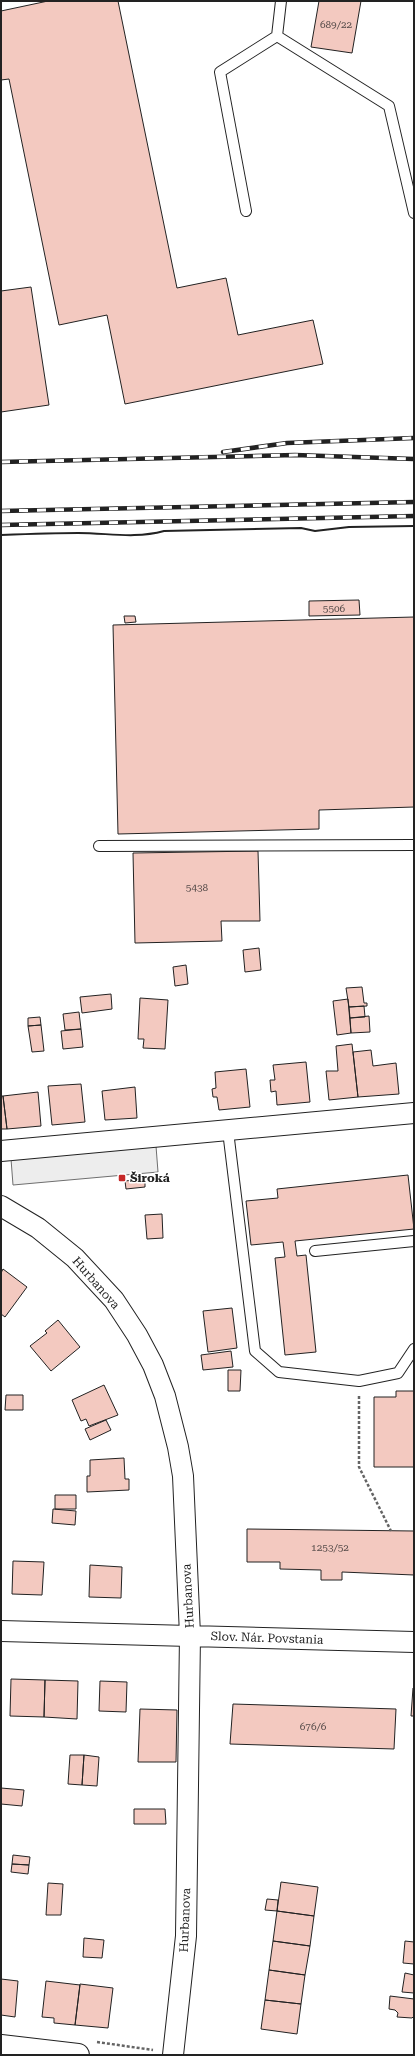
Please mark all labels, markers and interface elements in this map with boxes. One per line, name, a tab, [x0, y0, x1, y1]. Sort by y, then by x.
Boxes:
house number: 689/22	[320, 19, 352, 30]
house number: 5506	[323, 603, 346, 614]
house number: 5438	[186, 882, 209, 893]
place label: Široká	[130, 1171, 170, 1185]
marker: Široká	[117, 1173, 127, 1183]
street label: Hurbanova	[70, 1254, 123, 1312]
house number: 1253/52	[311, 1542, 349, 1553]
street label: Hurbanova	[179, 1563, 197, 1629]
street label: Slov. Nár. Povstania	[210, 1629, 324, 1647]
house number: 676/6	[300, 1721, 327, 1732]
street label: Hurbanova	[177, 1887, 193, 1953]

